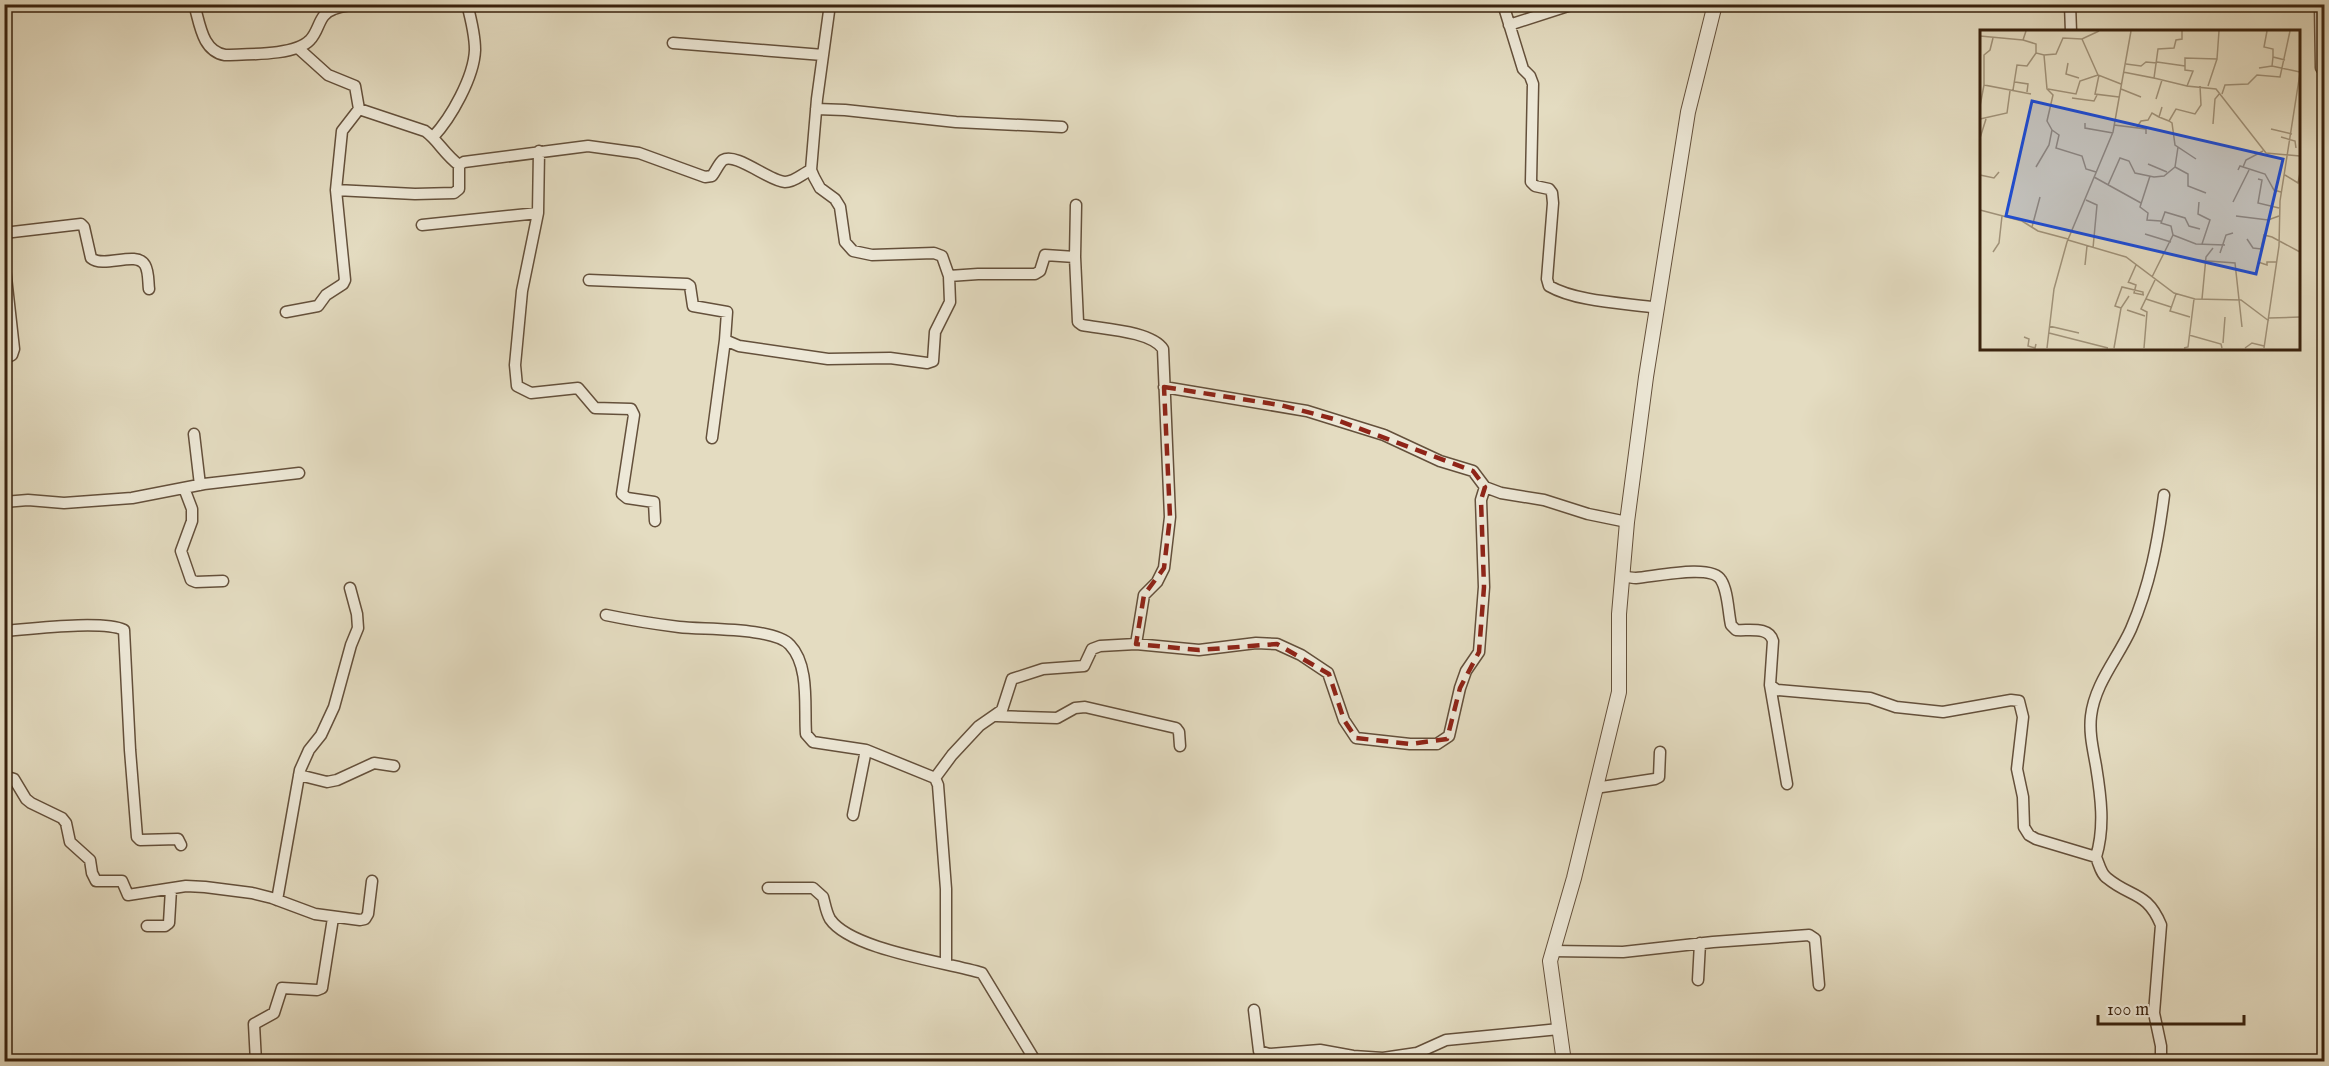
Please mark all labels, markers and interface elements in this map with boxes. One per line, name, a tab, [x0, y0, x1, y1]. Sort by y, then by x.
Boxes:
inset map	[1980, 30, 2299, 350]
scale bar	[2098, 988, 2244, 1026]
text: 100 m	[2107, 999, 2149, 1022]

